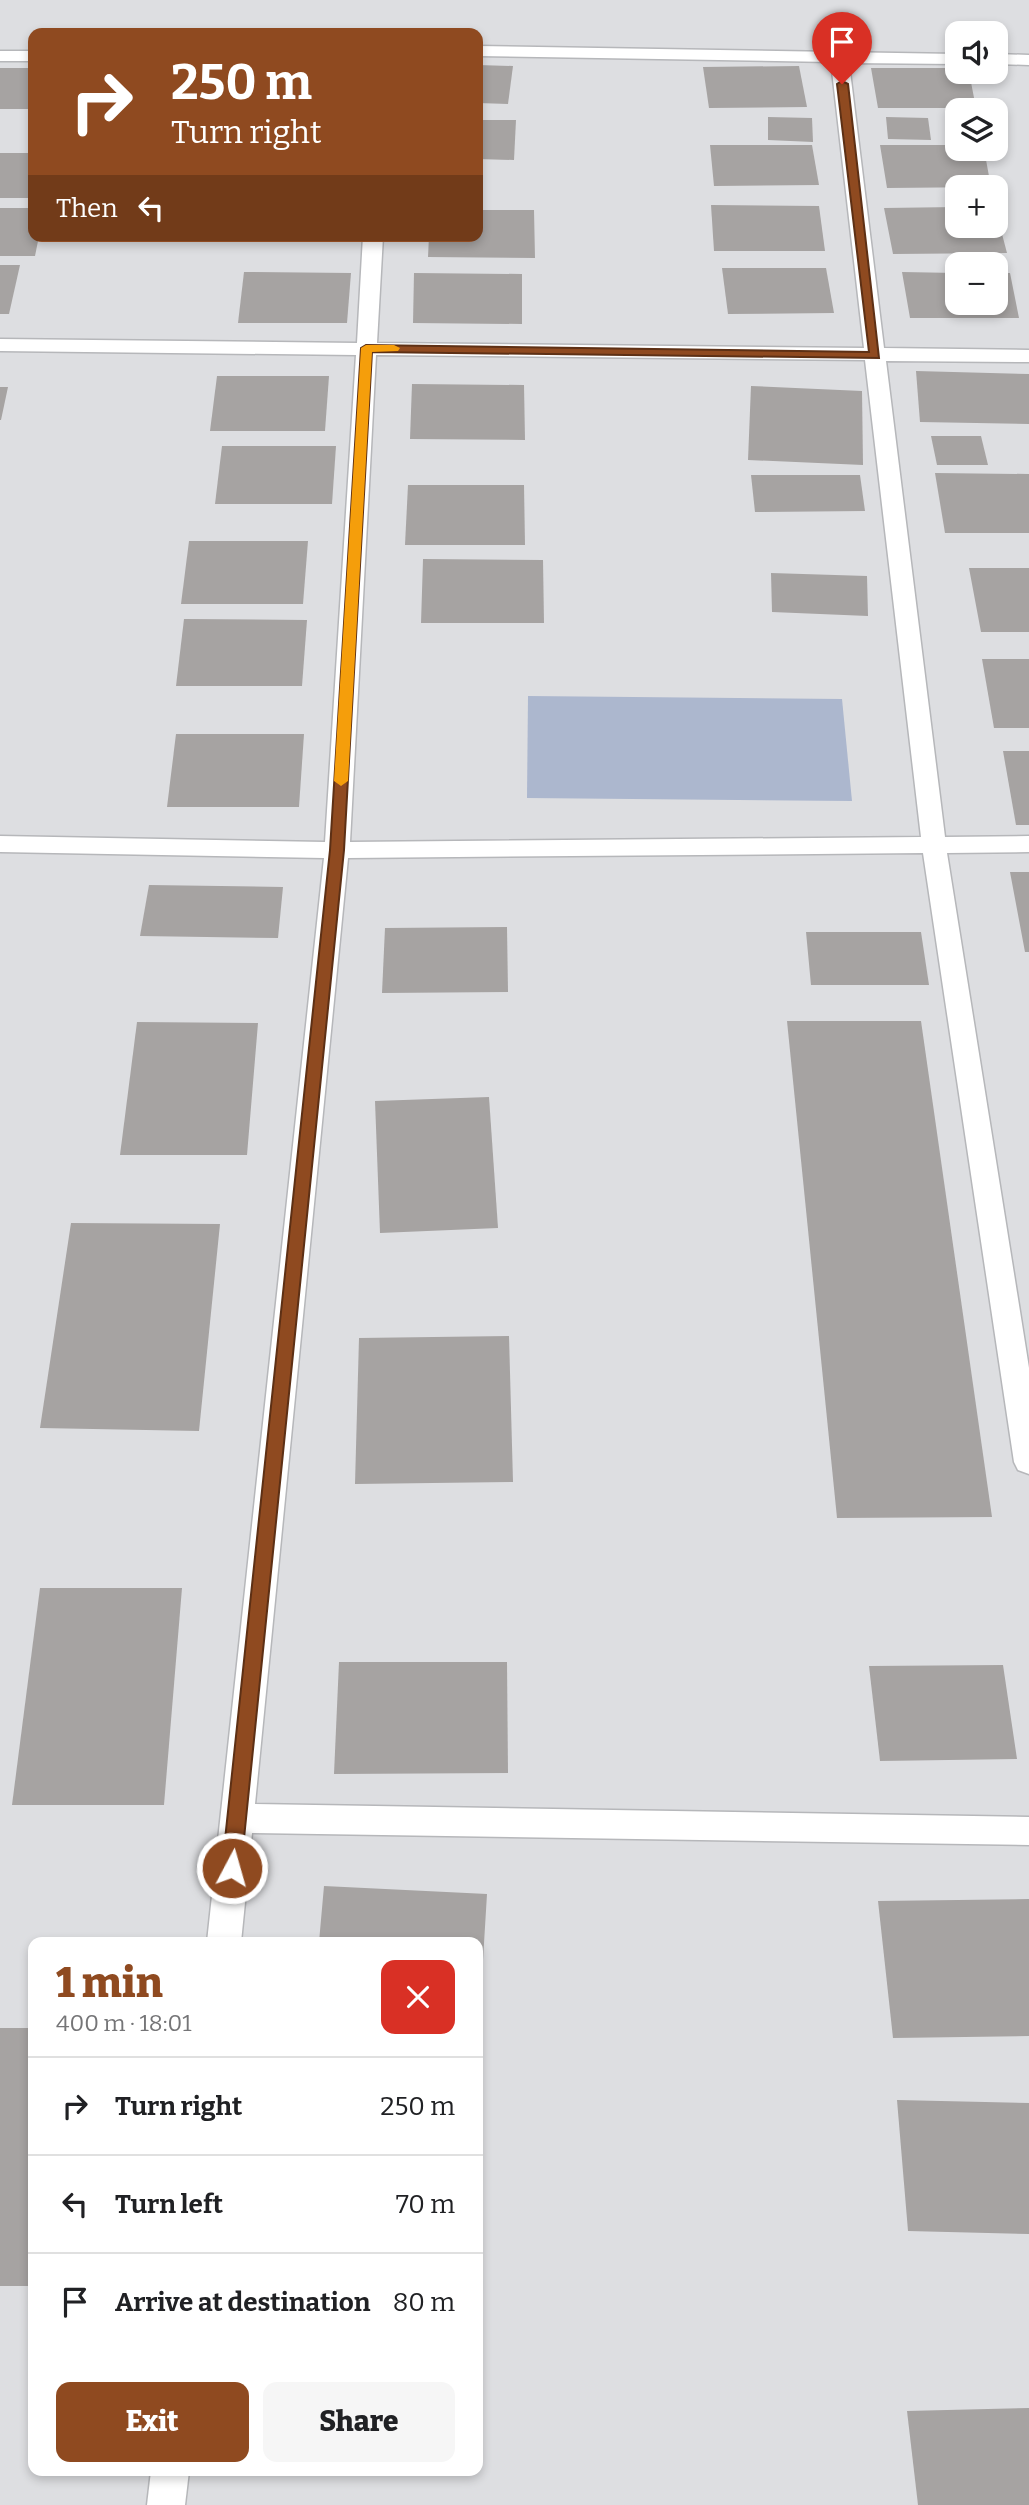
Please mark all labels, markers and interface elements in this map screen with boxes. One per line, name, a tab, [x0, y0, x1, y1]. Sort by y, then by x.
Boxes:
pin	[812, 12.0, 872, 84]
map controls	[945, 21, 1008, 315]
button: sound	[945, 21, 1008, 84]
icon: arrive	[823, 23, 861, 61]
text: 250 m	[171, 53, 312, 112]
icon: right	[56, 56, 147, 147]
button: layers	[945, 98, 1008, 161]
text: Turn right	[171, 113, 322, 151]
button: +	[945, 175, 1008, 238]
icon: left	[132, 189, 170, 227]
text: Then	[56, 193, 118, 224]
button: −	[945, 252, 1008, 315]
position arrow	[195, 1831, 269, 1905]
text: 1 min	[56, 1958, 163, 2008]
button: close	[381, 1960, 455, 2034]
text: 400 m · 18:01	[56, 2009, 192, 2037]
icon: right	[56, 2087, 94, 2125]
text: Turn right	[115, 2091, 242, 2122]
text: 250 m	[380, 2091, 455, 2122]
icon: left	[56, 2185, 94, 2223]
text: Turn left	[115, 2189, 223, 2220]
text: 70 m	[396, 2189, 455, 2220]
icon: arrive	[56, 2283, 94, 2321]
text: Arrive at destination	[115, 2287, 370, 2318]
text: 80 m	[393, 2287, 455, 2318]
button: Exit	[56, 2382, 249, 2462]
button: Share	[263, 2382, 455, 2462]

